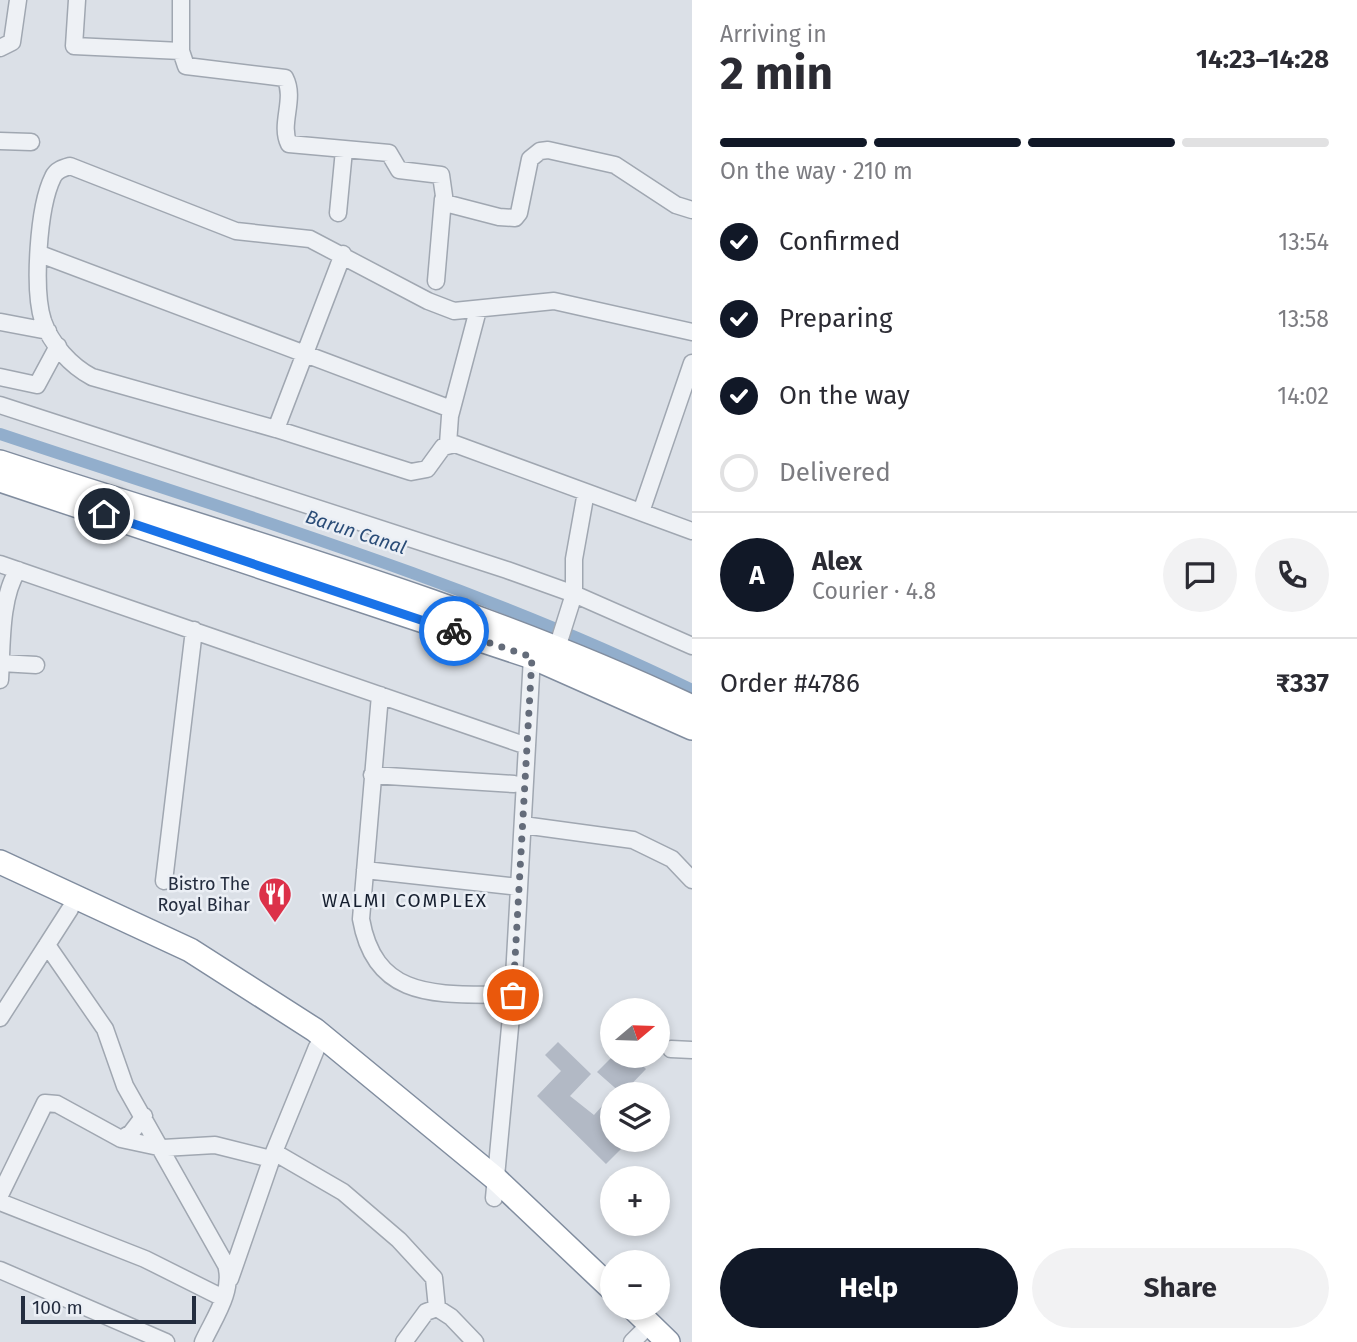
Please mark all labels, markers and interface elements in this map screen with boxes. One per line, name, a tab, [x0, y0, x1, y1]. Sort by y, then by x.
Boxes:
text: Arriving in	[720, 20, 827, 48]
text: 14:23–14:28	[1196, 44, 1329, 75]
text: 2 min	[720, 46, 833, 101]
text: On the way · 210 m	[720, 157, 913, 185]
icon: check	[720, 223, 758, 261]
text: Confirmed	[779, 226, 900, 257]
text: 13:54	[1278, 228, 1329, 256]
icon: check	[720, 300, 758, 338]
text: Preparing	[779, 303, 892, 334]
text: 13:58	[1278, 305, 1329, 333]
icon: check	[720, 377, 758, 415]
text: On the way	[779, 380, 910, 411]
text: 14:02	[1277, 382, 1329, 410]
text: Delivered	[779, 457, 891, 488]
pin	[74, 484, 134, 544]
icon: home	[85, 495, 123, 533]
water label: Barun Canal	[303, 505, 409, 559]
button: chat	[1163, 538, 1237, 612]
button: phone	[1255, 538, 1329, 612]
text: Alex	[812, 546, 862, 577]
text: A	[749, 560, 765, 591]
text: Courier · 4.8	[812, 577, 936, 605]
courier	[419, 596, 489, 666]
icon: bike	[435, 612, 473, 650]
text: Order #4786	[720, 668, 860, 699]
text: ₹337	[1276, 668, 1329, 699]
place label: Bistro The Royal Bihar	[157, 873, 250, 916]
restaurant icon: Bistro The Royal Bihar	[256, 875, 294, 924]
district label: WALMI COMPLEX	[322, 889, 488, 912]
pin	[483, 965, 543, 1025]
icon: bag	[494, 976, 532, 1014]
north arrow	[600, 998, 670, 1068]
map controls	[600, 998, 670, 1320]
button: layers	[600, 1082, 670, 1152]
button: +	[600, 1166, 670, 1236]
button: Help	[720, 1248, 1018, 1328]
button: Share	[1032, 1248, 1329, 1328]
button: −	[600, 1250, 670, 1320]
scale bar	[21, 1293, 196, 1325]
text: 100 m	[32, 1296, 83, 1319]

